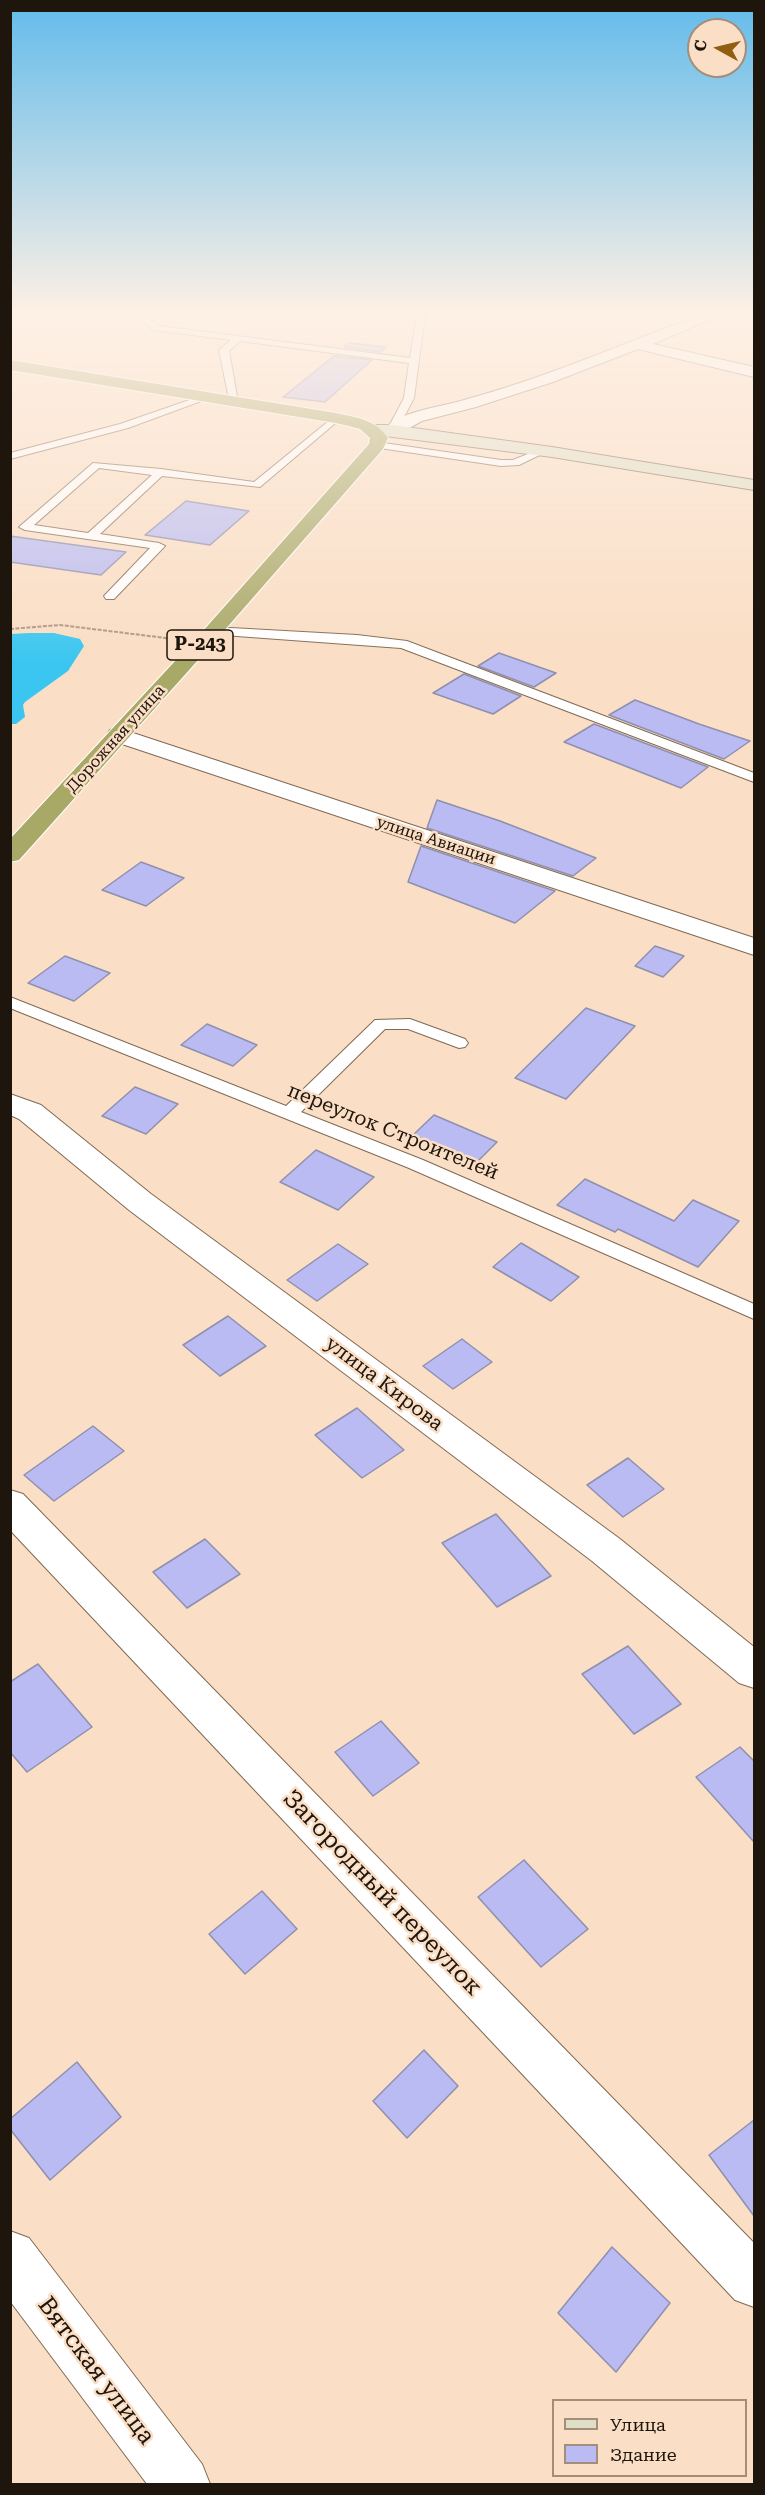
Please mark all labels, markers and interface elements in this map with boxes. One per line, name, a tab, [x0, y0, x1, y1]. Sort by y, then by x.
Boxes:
north arrow	[687, 18, 747, 78]
text: С	[690, 39, 711, 53]
road number: Р-243	[167, 630, 233, 660]
street label: Дорожная улица	[63, 681, 169, 797]
street label: улица Авиации	[374, 813, 498, 869]
street label: переулок Строителей	[284, 1079, 502, 1185]
street label: улица Кирова	[320, 1332, 448, 1436]
street label: Загородный переулок	[276, 1784, 488, 2002]
street label: Вятская улица	[31, 2292, 161, 2450]
legend	[552, 2399, 747, 2477]
text: Улица	[610, 2414, 666, 2435]
text: Здание	[610, 2444, 677, 2465]

